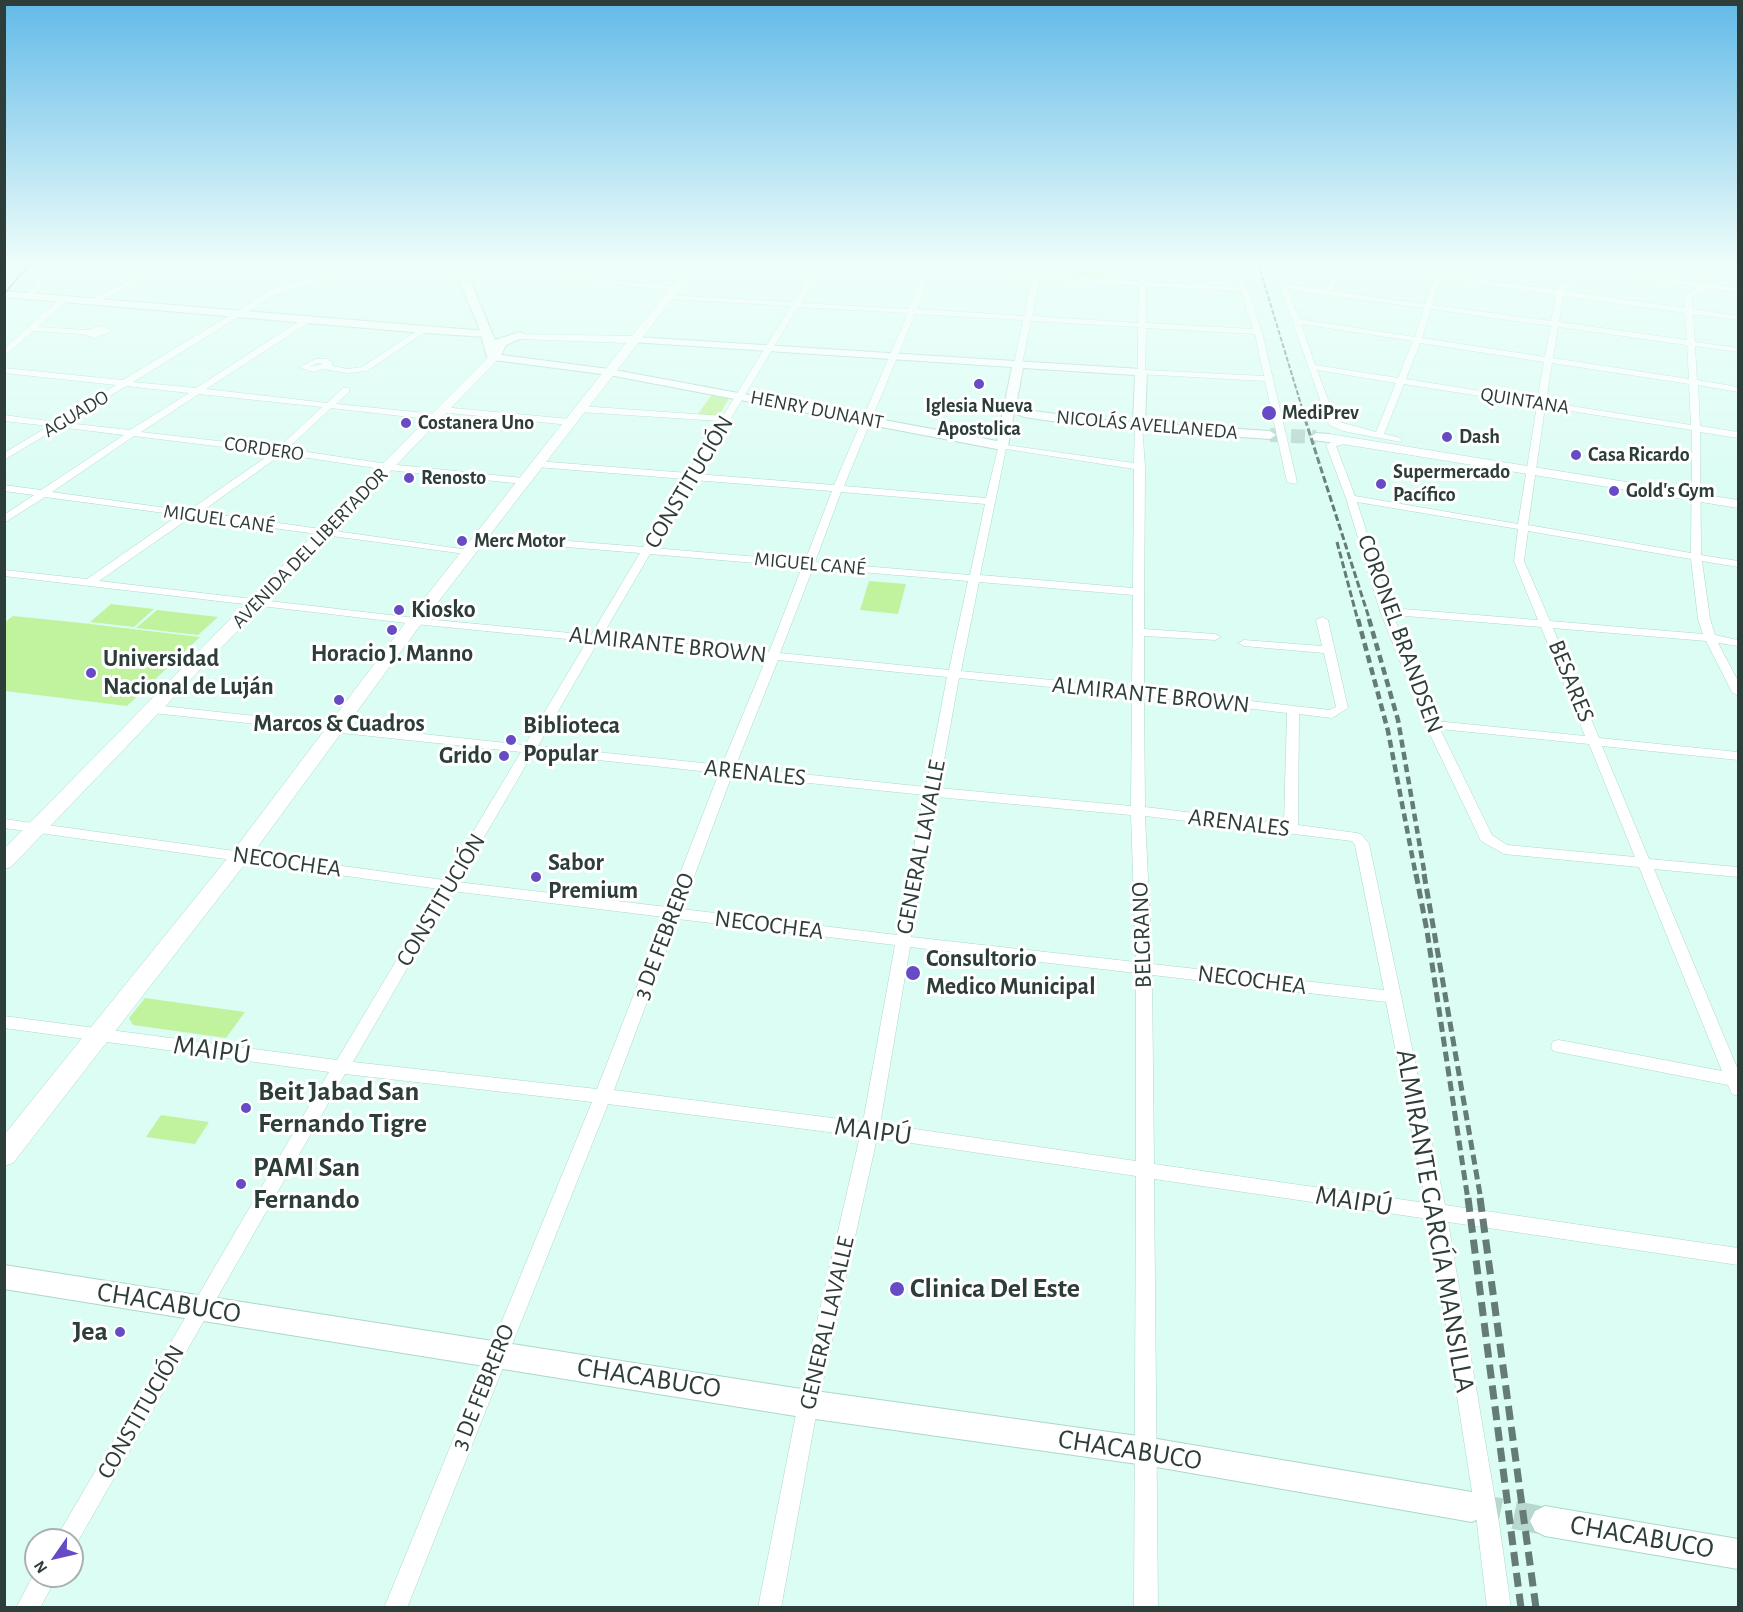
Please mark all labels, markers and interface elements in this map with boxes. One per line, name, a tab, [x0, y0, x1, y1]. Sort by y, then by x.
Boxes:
marker: Iglesia Nueva Apostolica	[972, 377, 986, 391]
street label: QUINTANA	[1479, 382, 1571, 420]
street label: AGUADO	[39, 385, 113, 443]
street label: HENRY DUNANT	[748, 385, 886, 435]
place label: Iglesia Nueva Apostolica	[925, 394, 1033, 441]
place label: MediPrev	[1282, 401, 1359, 425]
marker: MediPrev	[1260, 404, 1278, 422]
street label: NICOLÁS AVELLANEDA	[1055, 405, 1239, 445]
street label: CONSTITUCIÓN	[638, 410, 740, 554]
place label: Costanera Uno	[418, 411, 534, 435]
marker: Costanera Uno	[399, 416, 413, 430]
place label: Dash	[1459, 425, 1500, 449]
marker: Dash	[1440, 430, 1454, 444]
street label: CORDERO	[223, 432, 305, 466]
place label: Casa Ricardo	[1588, 443, 1690, 467]
marker: Casa Ricardo	[1569, 448, 1583, 462]
place label: Supermercado Pacífico	[1393, 460, 1510, 507]
street label: AVENIDA DEL LIBERTADOR	[227, 463, 393, 633]
place label: Renosto	[421, 466, 486, 490]
marker: Renosto	[402, 471, 416, 485]
marker: Supermercado Pacífico	[1374, 477, 1388, 491]
place label: Gold's Gym	[1626, 479, 1715, 503]
marker: Gold's Gym	[1607, 484, 1621, 498]
street label: MIGUEL CANÉ	[162, 499, 276, 539]
place label: Merc Motor	[474, 529, 566, 553]
street label: CORONEL BRANDSEN	[1351, 531, 1449, 737]
marker: Merc Motor	[455, 534, 469, 548]
street label: MIGUEL CANÉ	[753, 547, 867, 581]
place label: Kiosko	[411, 596, 476, 624]
marker: Kiosko	[392, 603, 406, 617]
street label: ALMIRANTE BROWN	[568, 620, 768, 670]
marker: Horacio J. Manno	[385, 623, 399, 637]
street label: BESARES	[1542, 636, 1600, 726]
place label: Horacio J. Manno	[311, 640, 473, 668]
place label: Universidad Nacional de Luján	[103, 645, 274, 701]
marker: Universidad Nacional de Luján	[84, 666, 98, 680]
street label: ALMIRANTE BROWN	[1051, 670, 1251, 720]
marker: Marcos & Cuadros	[332, 693, 346, 707]
place label: Marcos & Cuadros	[253, 710, 425, 738]
place label: Biblioteca Popular	[523, 712, 620, 768]
marker: Biblioteca Popular	[504, 733, 518, 747]
place label: Grido	[439, 742, 492, 770]
marker: Grido	[497, 749, 511, 763]
street label: ARENALES	[703, 753, 807, 793]
street label: GENERAL LAVALLE	[890, 757, 952, 937]
street label: ARENALES	[1187, 802, 1291, 844]
street label: CONSTITUCIÓN	[390, 828, 492, 972]
street label: NECOCHEA	[231, 840, 343, 884]
place label: Sabor Premium	[548, 849, 638, 905]
street label: 3 DE FEBRERO	[627, 869, 701, 1003]
marker: Sabor Premium	[529, 870, 543, 884]
street label: BELGRANO	[1126, 881, 1158, 989]
street label: NECOCHEA	[713, 904, 825, 946]
place label: Consultorio Medico Municipal	[926, 945, 1095, 1001]
street label: NECOCHEA	[1196, 959, 1308, 1001]
marker: Consultorio Medico Municipal	[904, 964, 922, 982]
street label: MAIPÚ	[171, 1028, 253, 1072]
street label: ALMIRANTE GARCÍA MANSILLA	[1388, 1046, 1482, 1396]
place label: Beit Jabad San Fernando Tigre	[258, 1075, 427, 1141]
marker: Beit Jabad San Fernando Tigre	[239, 1101, 253, 1115]
street label: MAIPÚ	[832, 1109, 914, 1153]
place label: PAMI San Fernando	[253, 1151, 360, 1217]
marker: PAMI San Fernando	[234, 1177, 248, 1191]
street label: MAIPÚ	[1313, 1178, 1395, 1224]
street label: GENERAL LAVALLE	[793, 1234, 861, 1412]
place label: Clinica Del Este	[910, 1272, 1080, 1306]
street label: CHACABUCO	[95, 1275, 243, 1331]
marker: Clinica Del Este	[888, 1280, 906, 1298]
place label: Jea	[72, 1315, 108, 1349]
street label: 3 DE FEBRERO	[445, 1320, 521, 1454]
marker: Jea	[113, 1325, 127, 1339]
street label: CONSTITUCIÓN	[91, 1340, 191, 1484]
street label: CHACABUCO	[575, 1350, 723, 1406]
street label: CHACABUCO	[1056, 1422, 1204, 1478]
street label: CHACABUCO	[1568, 1508, 1716, 1566]
north arrow	[24, 1528, 84, 1588]
text: N	[31, 1558, 50, 1576]

